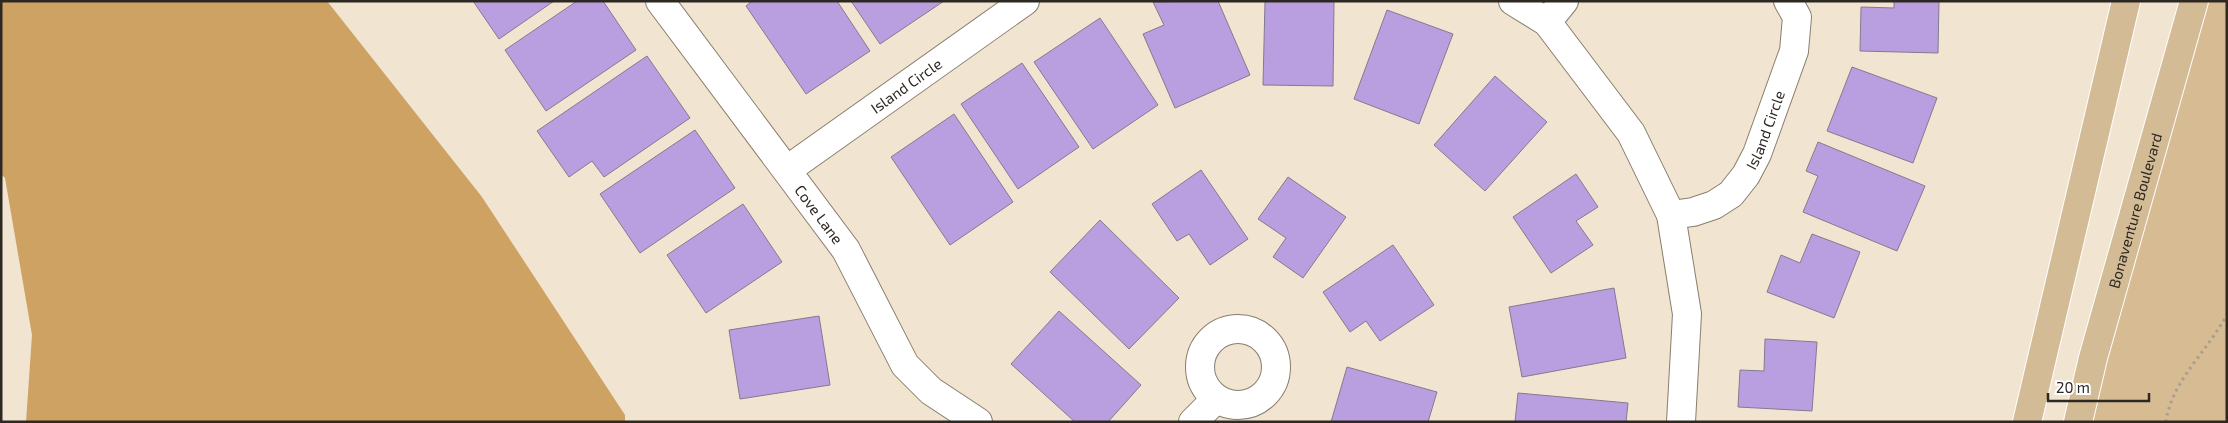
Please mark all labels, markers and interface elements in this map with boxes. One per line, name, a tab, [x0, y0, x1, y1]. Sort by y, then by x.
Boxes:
street label: Island Circle	[867, 54, 945, 117]
street label: Island Circle	[1742, 88, 1788, 172]
street label: Bonaventure Boulevard	[2104, 131, 2165, 290]
street label: Cove Lane	[791, 181, 847, 247]
scale bar	[2048, 370, 2149, 402]
text: 20 m	[2056, 378, 2090, 396]

